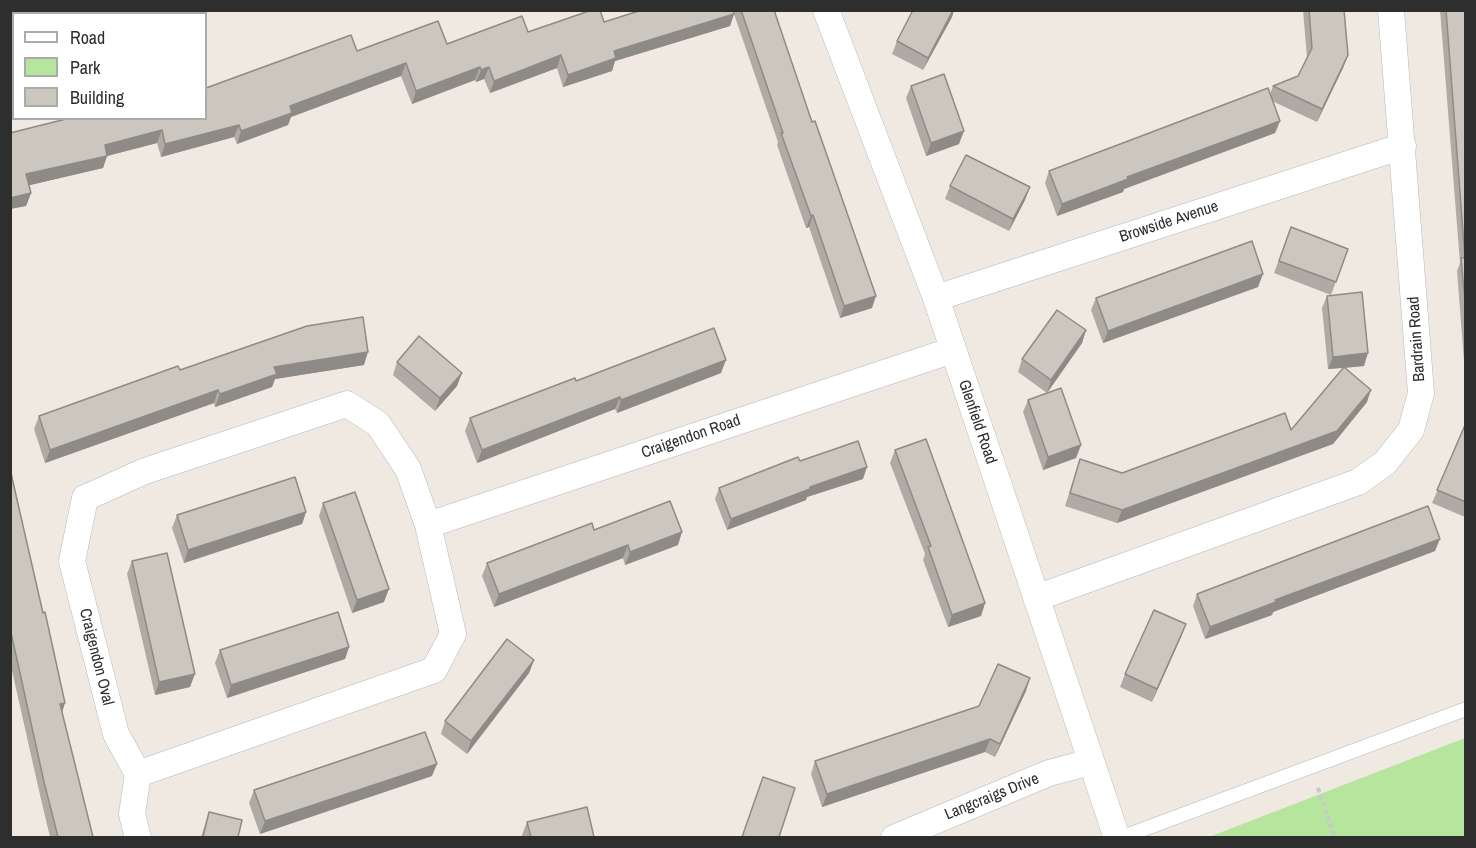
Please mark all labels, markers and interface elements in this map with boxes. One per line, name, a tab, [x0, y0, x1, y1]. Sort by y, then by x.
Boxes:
legend	[12, 12, 207, 120]
text: Road	[70, 25, 105, 50]
text: Park	[70, 55, 100, 80]
text: Building	[70, 85, 124, 110]
street label: Browside Avenue	[1117, 197, 1221, 247]
street label: Bardrain Road	[1404, 296, 1430, 382]
street label: Glenfield Road	[954, 377, 1000, 467]
street label: Craigendon Road	[639, 411, 743, 463]
street label: Craigendon Oval	[75, 607, 117, 707]
street label: Langcraigs Drive	[942, 769, 1042, 825]

